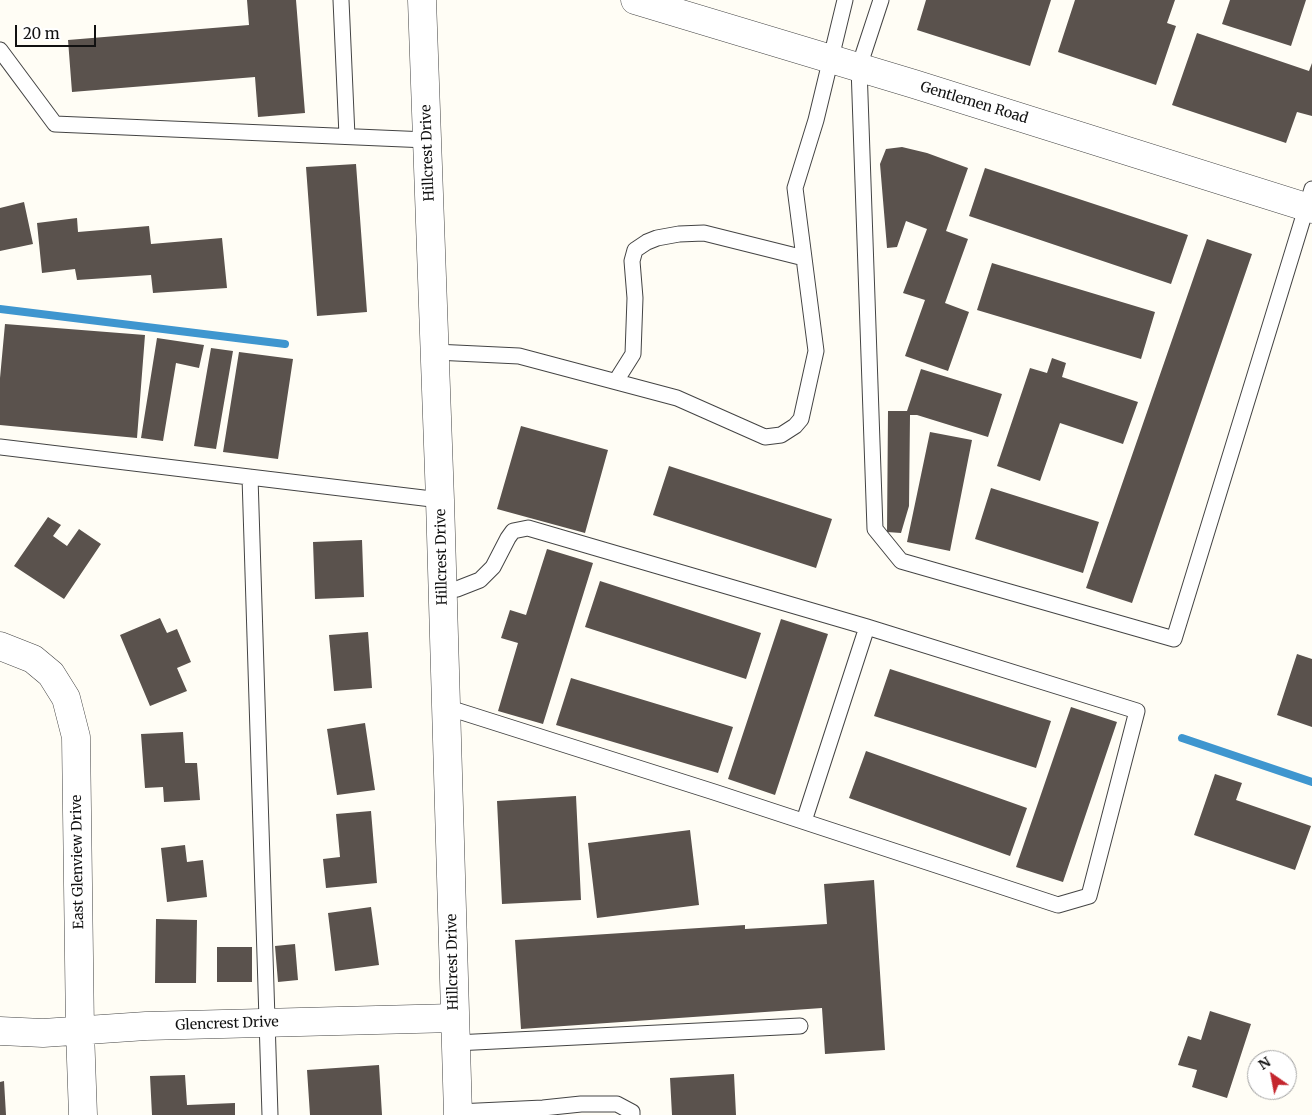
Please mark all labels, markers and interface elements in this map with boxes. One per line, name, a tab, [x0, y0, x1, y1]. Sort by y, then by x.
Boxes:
scale bar	[18, 15, 99, 47]
text: 20 m	[23, 24, 60, 43]
street label: Gentlemen Road	[918, 79, 1030, 127]
street label: Hillcrest Drive	[418, 104, 438, 202]
street label: Hillcrest Drive	[433, 509, 451, 605]
street label: East Glenview Drive	[68, 795, 88, 929]
street label: Hillcrest Drive	[444, 914, 462, 1010]
street label: Glencrest Drive	[175, 1014, 279, 1034]
north arrow	[1247, 1050, 1297, 1100]
text: N	[1255, 1053, 1274, 1074]

